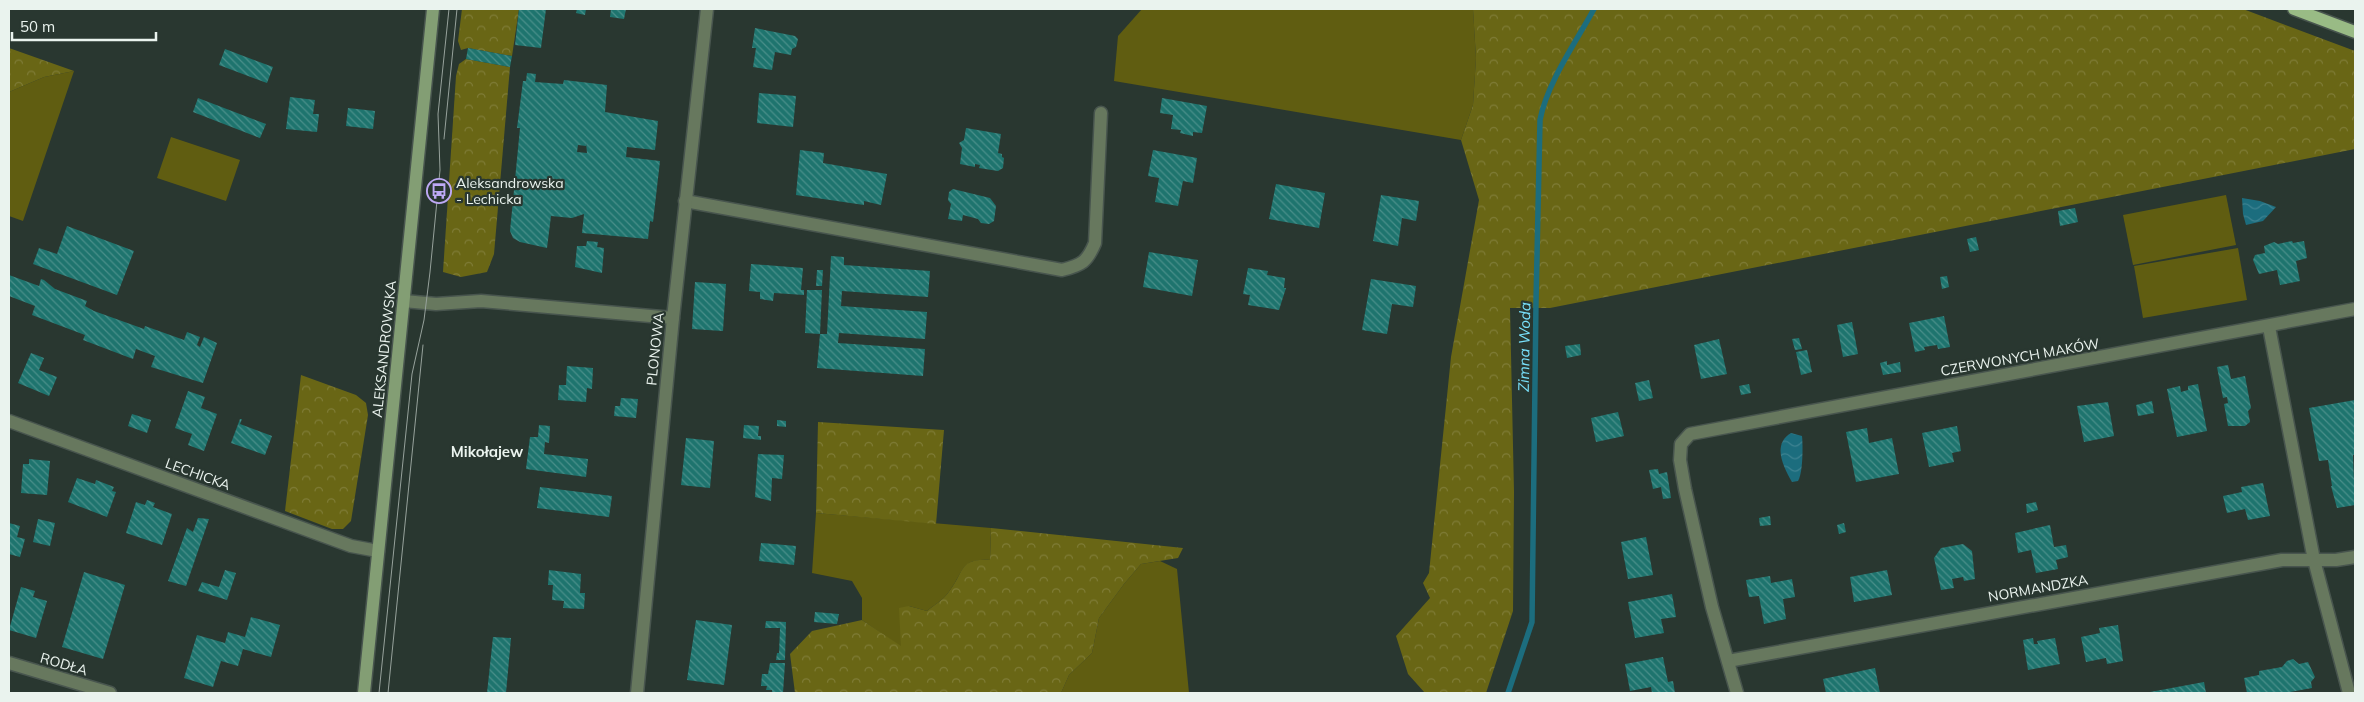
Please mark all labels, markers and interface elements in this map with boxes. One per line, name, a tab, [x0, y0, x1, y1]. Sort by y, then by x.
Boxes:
scale bar	[12, 10, 156, 42]
text: 50 m	[20, 17, 55, 36]
place label: Aleksandrowska - Lechicka	[456, 174, 564, 208]
bus stop icon: Aleksandrowska - Lechicka	[426, 178, 452, 204]
street label: ALEKSANDROWSKA	[368, 279, 400, 418]
water label: Zimna Woda	[1514, 302, 1534, 392]
street label: PLONOWA	[642, 311, 668, 386]
street label: CZERWONYCH MAKÓW	[1939, 334, 2101, 380]
district label: Mikołajew	[451, 442, 524, 461]
street label: LECHICKA	[163, 454, 234, 494]
street label: NORMANDZKA	[1987, 570, 2090, 606]
street label: RODŁA	[38, 649, 90, 680]

